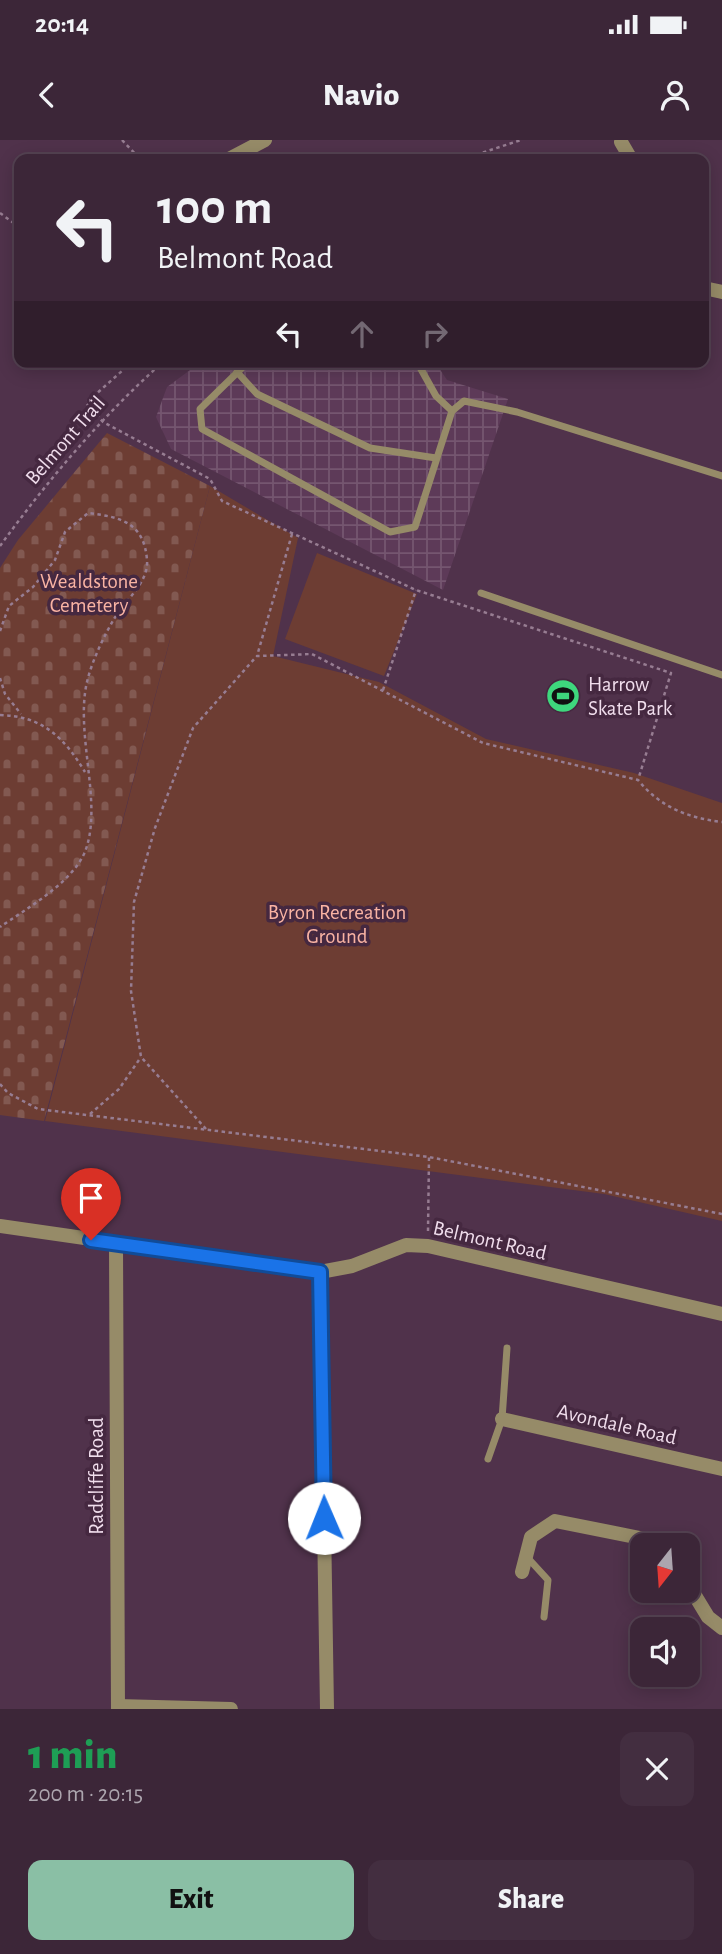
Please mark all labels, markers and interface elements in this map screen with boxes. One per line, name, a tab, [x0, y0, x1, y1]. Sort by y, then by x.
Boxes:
text: 20:14	[35, 11, 89, 37]
icon: back	[28, 76, 66, 114]
icon: person	[656, 76, 694, 114]
text: Navio	[323, 79, 399, 111]
icon: left	[42, 182, 133, 273]
text: 100 m	[157, 184, 273, 233]
text: Belmont Road	[157, 242, 333, 274]
icon: left	[270, 315, 308, 353]
icon: ahead	[343, 315, 381, 353]
icon: right	[416, 315, 454, 353]
street label: Belmont Trail	[22, 392, 109, 488]
park label: Wealdstone Cemetery	[40, 571, 138, 616]
place label: Harrow Skate Park	[588, 674, 673, 719]
sports icon: Harrow Skate Park	[544, 677, 582, 715]
park label: Byron Recreation Ground	[268, 902, 406, 947]
pin	[61, 1168, 121, 1240]
icon: arrive	[72, 1179, 110, 1217]
street label: Belmont Road	[431, 1217, 549, 1264]
street label: Avondale Road	[555, 1401, 679, 1448]
street label: Radcliffe Road	[86, 1417, 107, 1535]
position arrow	[287, 1481, 361, 1555]
north arrow	[630, 1533, 700, 1603]
map controls	[630, 1533, 700, 1687]
button: sound	[630, 1617, 700, 1687]
button: close	[620, 1732, 694, 1806]
text: 1 min	[28, 1734, 117, 1776]
text: 200 m · 20:15	[28, 1783, 143, 1806]
button: Exit	[28, 1860, 354, 1940]
button: Share	[368, 1860, 694, 1940]

